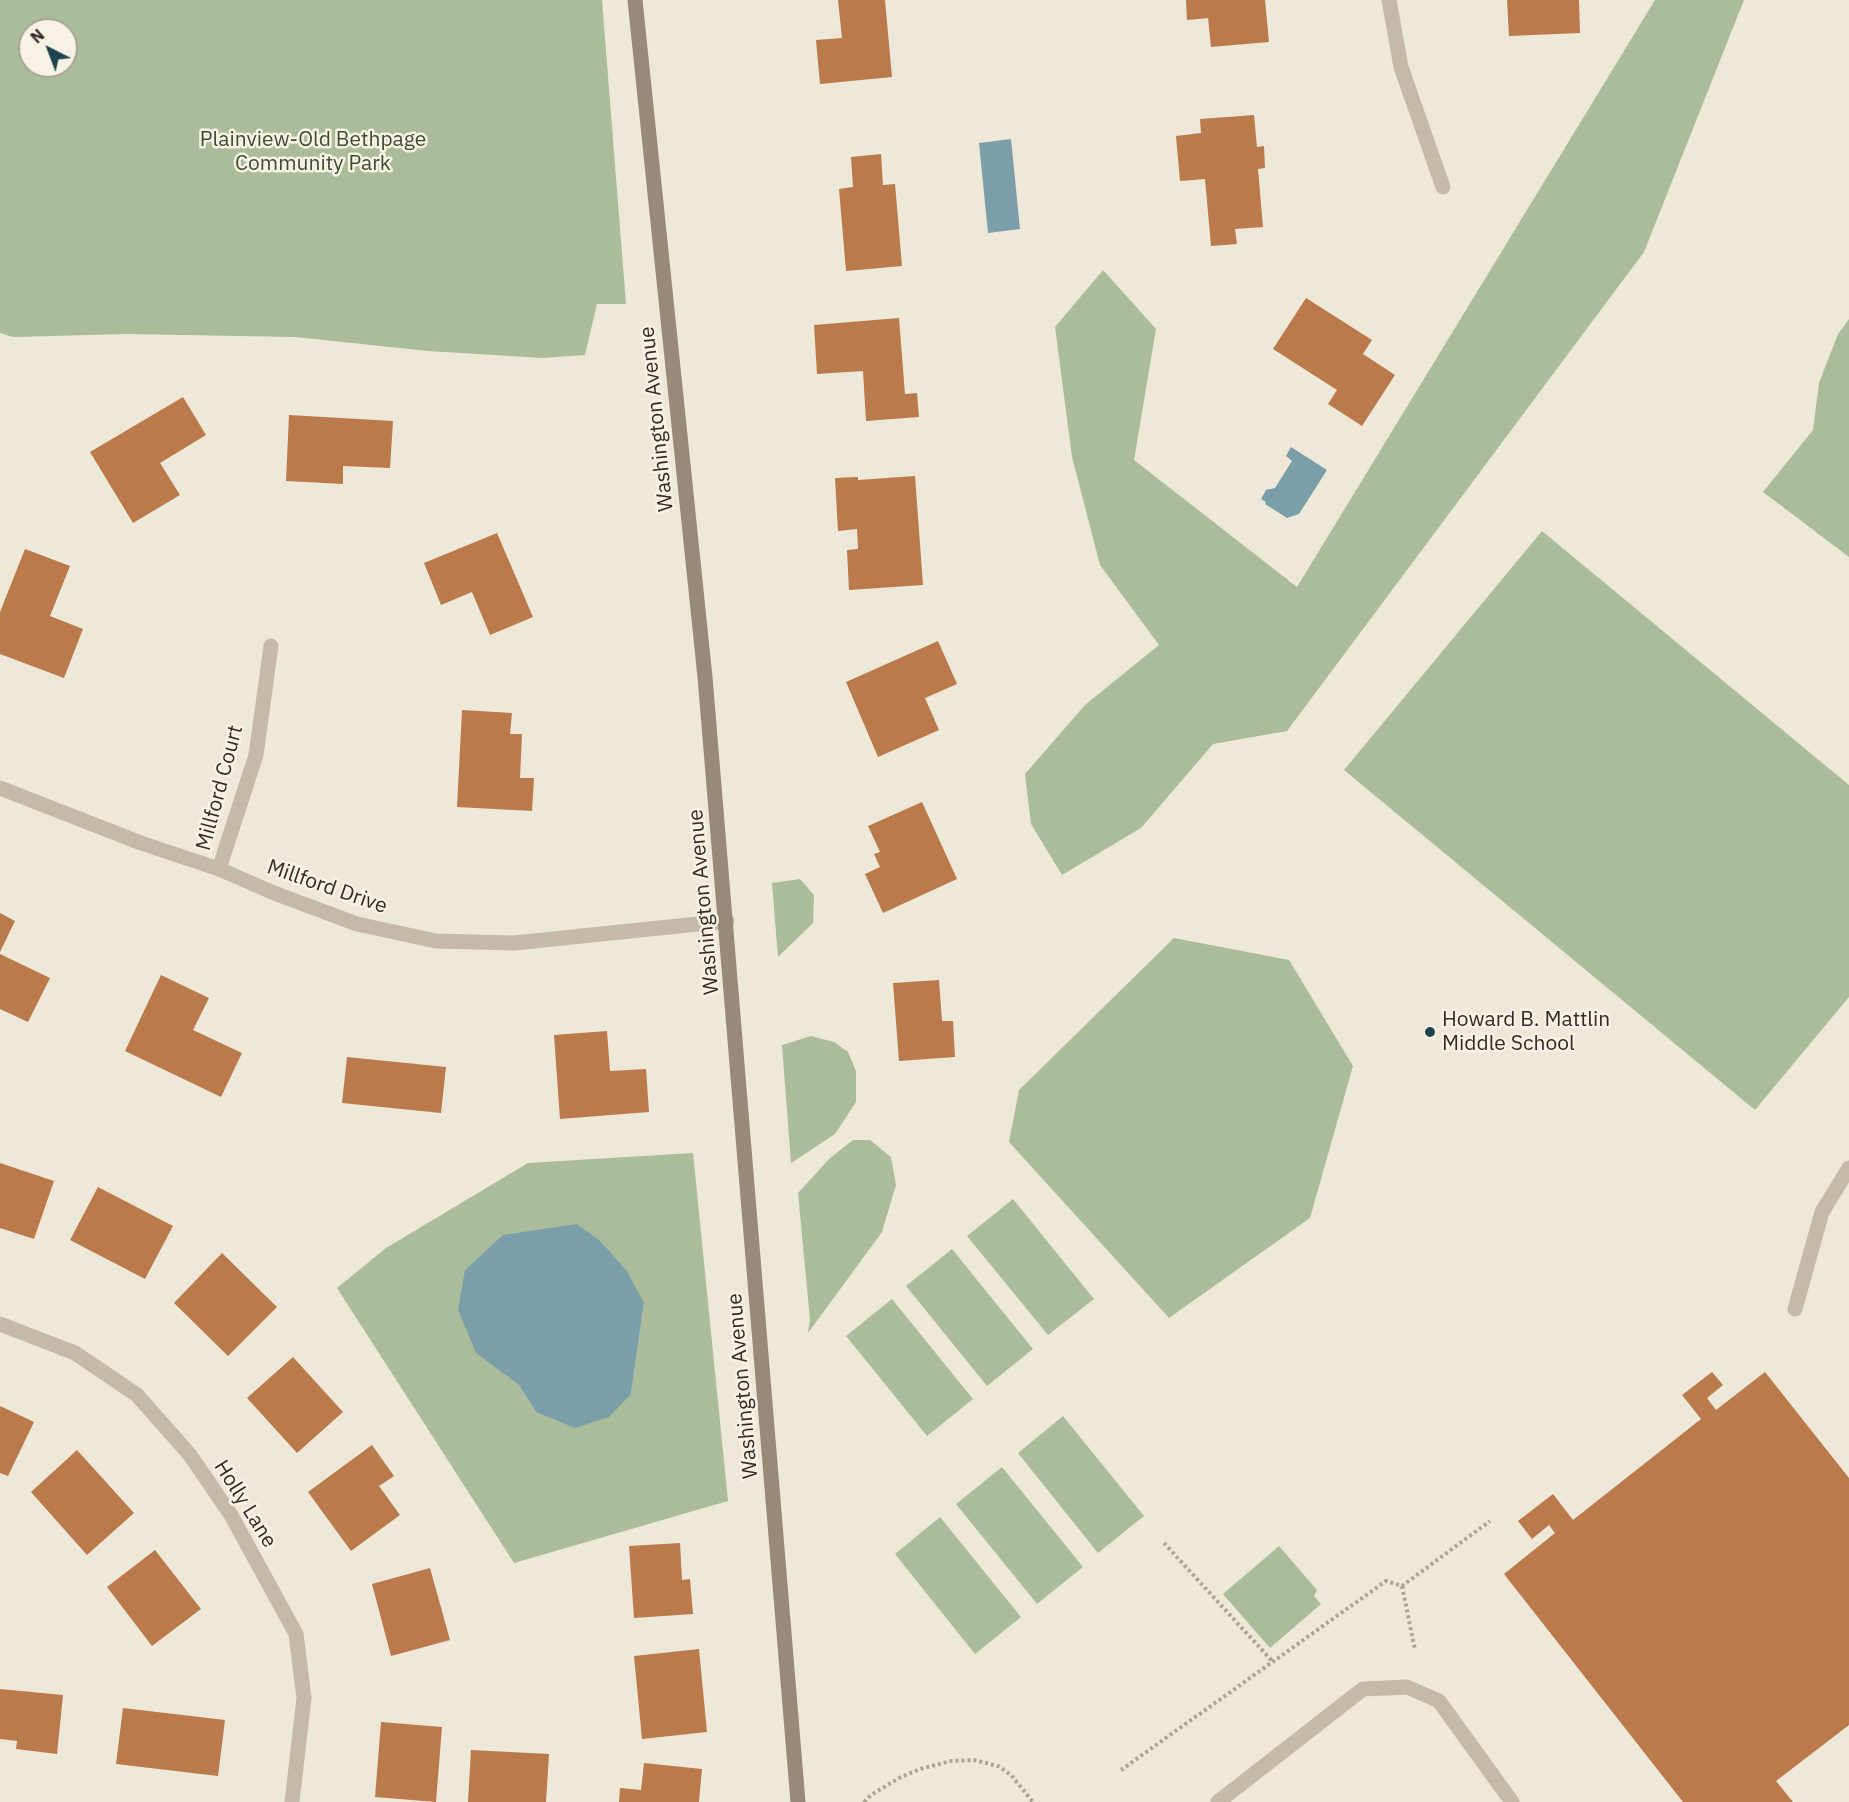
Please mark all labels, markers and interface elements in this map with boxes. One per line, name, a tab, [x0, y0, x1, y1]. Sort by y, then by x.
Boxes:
north arrow	[18, 18, 78, 78]
text: N	[26, 25, 48, 47]
park label: Plainview-Old Bethpage Community Park	[200, 127, 426, 177]
street label: Washington Avenue	[635, 325, 679, 513]
street label: Millford Court	[191, 723, 249, 853]
street label: Washington Avenue	[683, 808, 725, 996]
street label: Millford Drive	[264, 855, 390, 919]
place label: Howard B. Mattlin Middle School	[1442, 1007, 1610, 1057]
marker: Howard B. Mattlin Middle School	[1423, 1025, 1437, 1039]
street label: Washington Avenue	[722, 1292, 764, 1480]
street label: Holly Lane	[208, 1456, 282, 1552]

